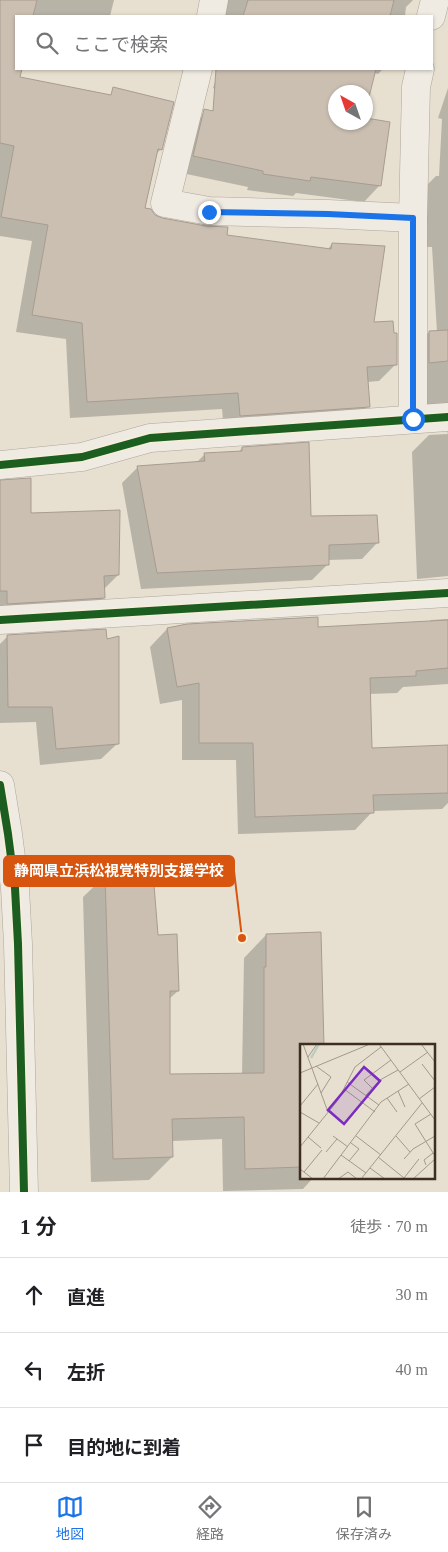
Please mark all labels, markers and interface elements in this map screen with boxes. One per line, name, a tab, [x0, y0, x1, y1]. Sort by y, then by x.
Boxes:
search box	[15, 15, 433, 70]
icon: search	[33, 29, 61, 57]
text: ここで検索	[73, 34, 168, 55]
north arrow	[328, 85, 373, 130]
route end	[198, 201, 221, 224]
route start	[402, 408, 425, 431]
callout: 静岡県立浜松視覚特別支援学校	[4, 856, 234, 886]
text: 静岡県立浜松視覚特別支援学校	[14, 863, 224, 879]
inset map	[300, 1044, 436, 1180]
text: 1 分	[20, 1215, 57, 1239]
text: 徒歩 · 70 m	[350, 1218, 428, 1235]
icon: ahead	[20, 1281, 48, 1309]
text: 30 m	[396, 1286, 428, 1303]
text: 直進	[67, 1287, 105, 1308]
icon: left	[20, 1356, 48, 1384]
text: 40 m	[396, 1361, 428, 1378]
text: 左折	[67, 1362, 105, 1383]
icon: arrive	[20, 1431, 48, 1459]
text: 目的地に到着	[67, 1437, 181, 1458]
tab: 地図	[56, 1493, 84, 1543]
tab: 経路	[196, 1493, 224, 1543]
tab: 保存済み	[336, 1493, 392, 1543]

